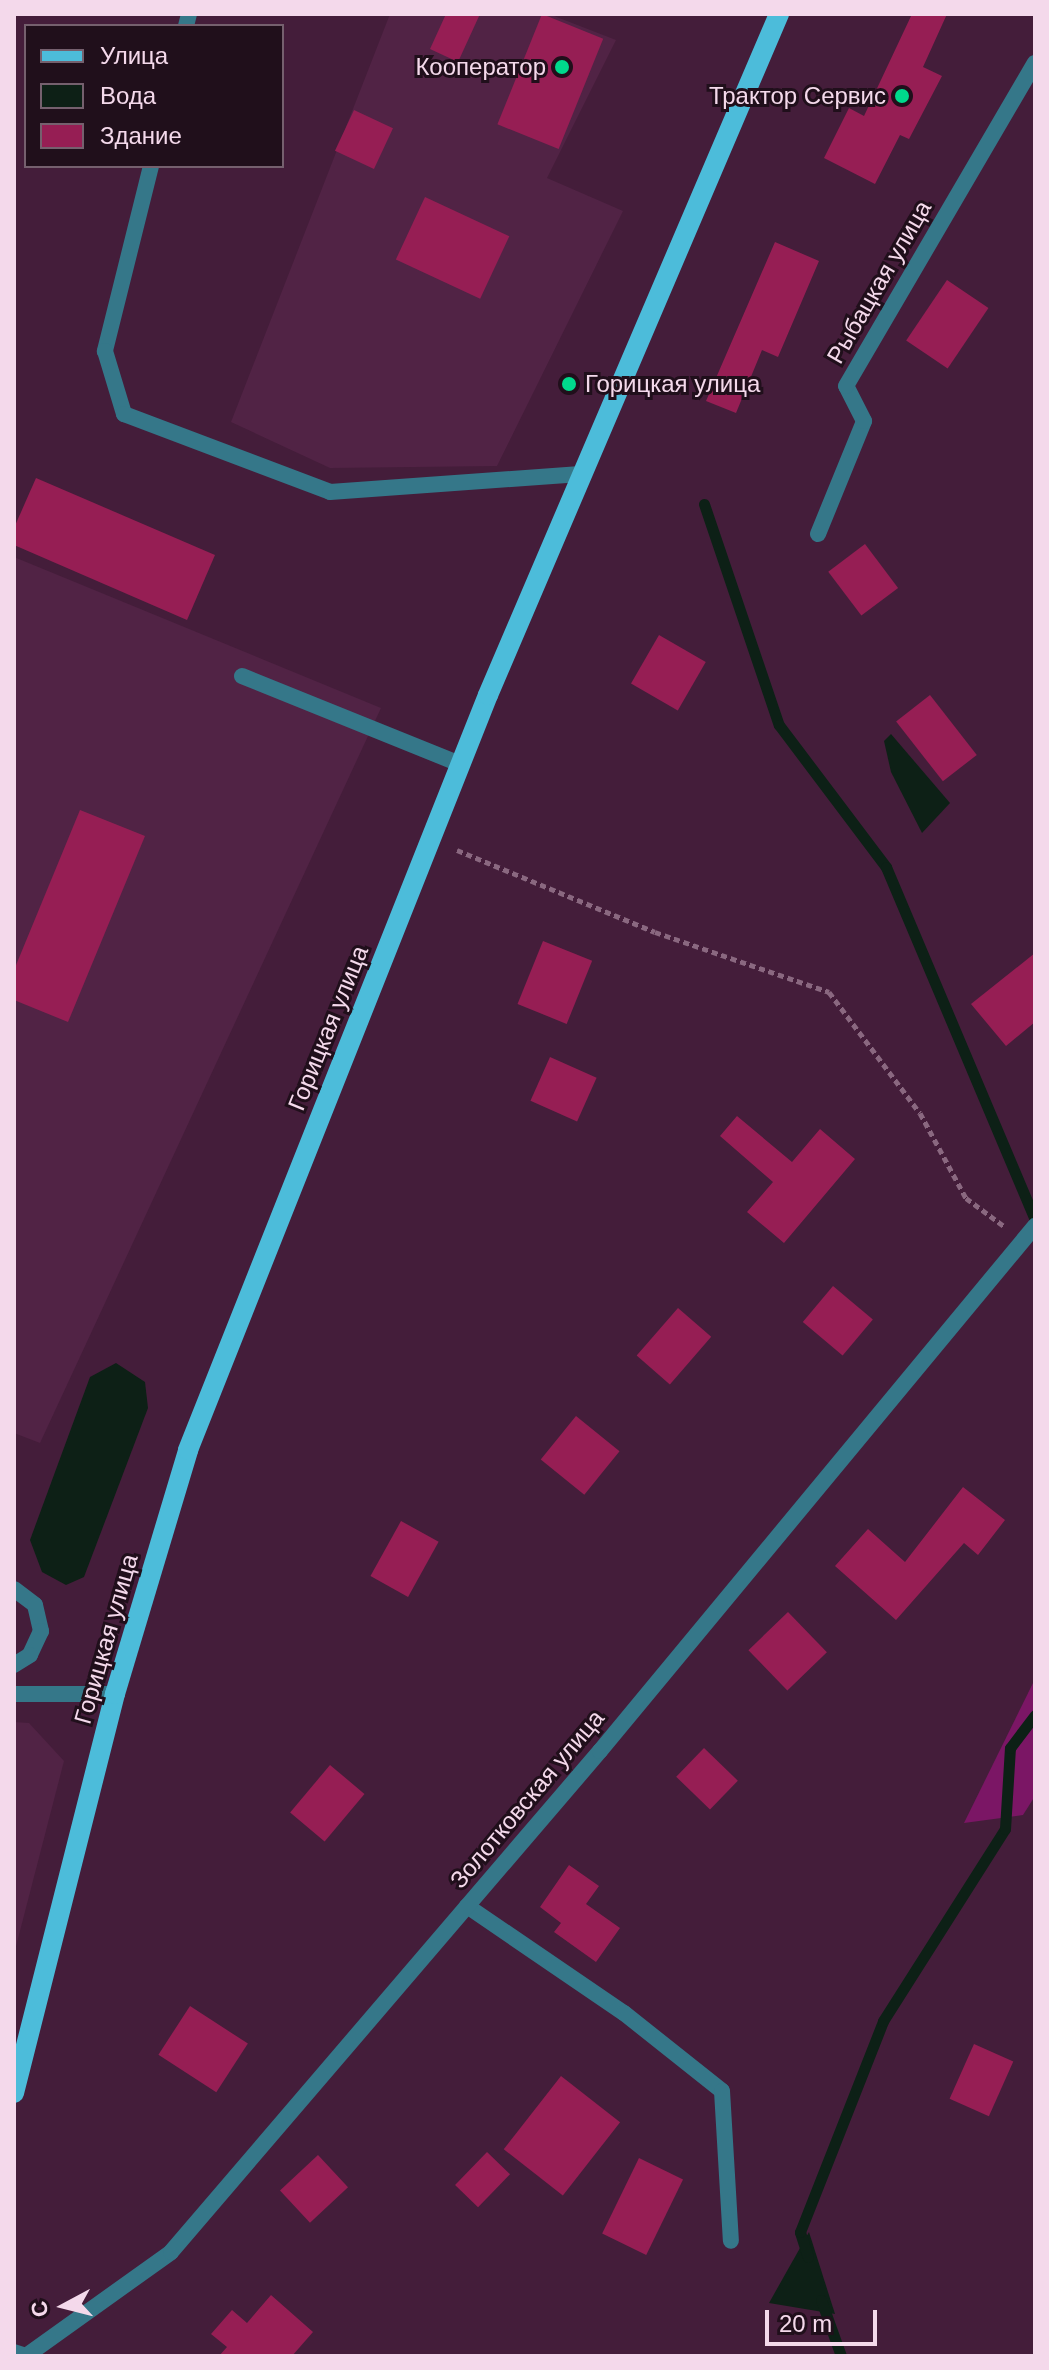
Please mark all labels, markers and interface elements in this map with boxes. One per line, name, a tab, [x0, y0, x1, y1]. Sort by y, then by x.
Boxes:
legend	[24, 24, 284, 168]
text: Улица	[100, 42, 168, 69]
place label: Кооператор	[415, 53, 546, 81]
marker: Кооператор	[553, 58, 571, 76]
text: Вода	[100, 82, 156, 109]
place label: Трактор Сервис	[709, 82, 886, 110]
marker: Трактор Сервис	[893, 87, 911, 105]
text: Здание	[100, 122, 182, 149]
street label: Рыбацкая улица	[821, 195, 937, 369]
place label: Горицкая улица	[585, 370, 760, 398]
marker: Горицкая улица	[560, 375, 578, 393]
street label: Горицкая улица	[282, 941, 374, 1115]
street label: Горицкая улица	[68, 1551, 144, 1727]
street label: Золотковская улица	[444, 1704, 610, 1894]
north arrow	[24, 2266, 104, 2346]
scale bar	[769, 2294, 881, 2344]
text: С	[26, 2300, 53, 2318]
text: 20 m	[779, 2310, 832, 2337]

